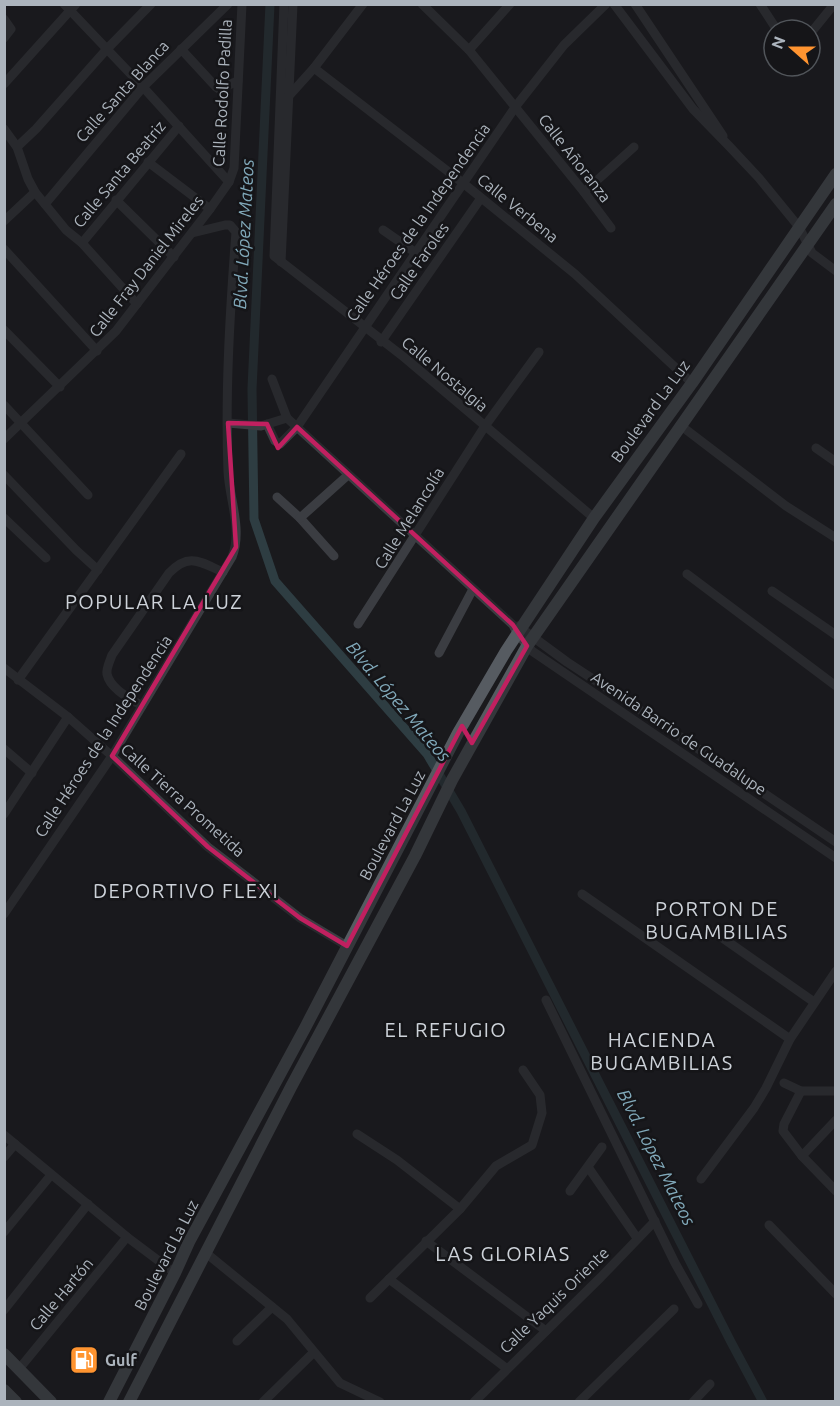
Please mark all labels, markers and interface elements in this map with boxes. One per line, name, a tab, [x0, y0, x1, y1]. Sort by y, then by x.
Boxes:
north arrow	[762, 18, 822, 78]
street label: Calle Rodolfo Padilla	[209, 19, 235, 167]
text: N	[767, 34, 789, 51]
street label: Calle Santa Blanca	[72, 37, 172, 145]
street label: Calle Añoranza	[535, 110, 615, 206]
street label: Calle Santa Beatriz	[69, 117, 169, 231]
street label: Calle Héroes de la Independencia	[343, 120, 493, 324]
water label: Blvd. López Mateos	[229, 158, 257, 310]
street label: Calle Verbena	[474, 170, 562, 246]
street label: Calle Fray Daniel Mireles	[85, 192, 207, 340]
street label: Calle Faroles	[386, 219, 452, 303]
street label: Calle Nostalgia	[398, 333, 492, 415]
street label: Boulevard La Luz	[607, 357, 693, 465]
street label: Calle Melancolía	[371, 464, 447, 572]
district label: POPULAR LA LUZ	[65, 590, 243, 613]
street label: Calle Héroes de la Independencia	[31, 632, 175, 840]
water label: Blvd. López Mateos	[343, 637, 455, 765]
street label: Avenida Barrio de Guadalupe	[588, 668, 770, 798]
street label: Calle Tierra Prometida	[117, 740, 249, 860]
street label: Boulevard La Luz	[356, 767, 428, 883]
district label: DEPORTIVO FLEXI	[93, 879, 279, 902]
district label: PORTON DE BUGAMBILIAS	[645, 897, 789, 943]
district label: EL REFUGIO	[385, 1018, 507, 1041]
district label: HACIENDA BUGAMBILIAS	[590, 1028, 734, 1074]
water label: Blvd. López Mateos	[614, 1085, 700, 1229]
street label: Boulevard La Luz	[130, 1197, 202, 1313]
district label: LAS GLORIAS	[435, 1242, 571, 1265]
street label: Calle Yaquis Oriente	[496, 1243, 612, 1357]
street label: Calle Hartón	[25, 1254, 97, 1334]
fuel station icon: Gulf	[68, 1344, 100, 1376]
place label: Gulf	[105, 1351, 137, 1369]

